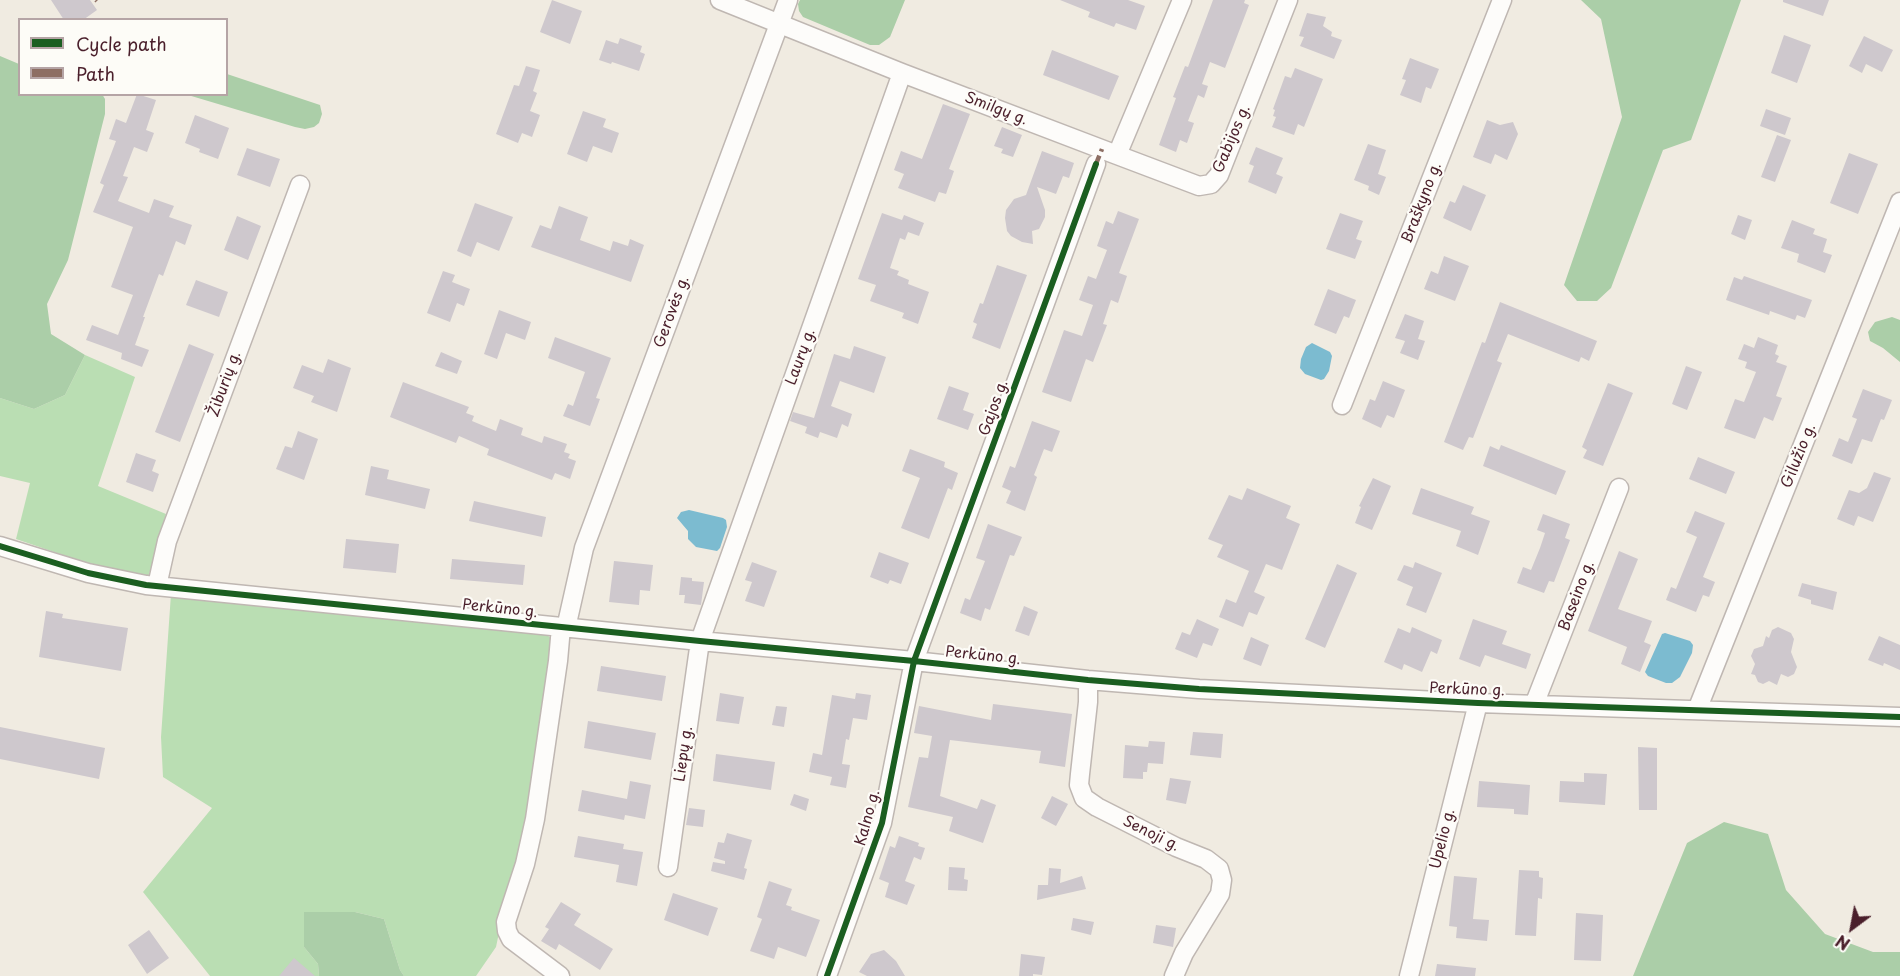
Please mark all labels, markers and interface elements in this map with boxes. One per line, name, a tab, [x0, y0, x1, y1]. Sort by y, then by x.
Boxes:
legend	[18, 18, 228, 96]
text: Cycle path	[76, 30, 167, 57]
text: Path	[76, 60, 115, 87]
street label: Smilgų g.	[962, 89, 1030, 129]
street label: Gabijos g.	[1210, 102, 1254, 176]
street label: Braškyno g.	[1398, 160, 1446, 246]
street label: Gerovės g.	[651, 274, 693, 350]
street label: Laurų g.	[782, 326, 820, 388]
street label: Žiburių g.	[205, 349, 245, 419]
street label: Gajos g.	[976, 378, 1012, 438]
street label: Gilužio g.	[1778, 421, 1820, 491]
street label: Baseino g.	[1555, 558, 1599, 634]
street label: Perkūno g.	[461, 596, 539, 622]
street label: Perkūno g.	[944, 643, 1022, 669]
street label: Perkūno g.	[1429, 680, 1505, 700]
street label: Liepų g.	[671, 725, 697, 783]
street label: Kalno g.	[852, 788, 884, 848]
street label: Upelio g.	[1427, 807, 1459, 871]
street label: Senoji g.	[1120, 813, 1182, 855]
north arrow	[1822, 898, 1882, 958]
text: N	[1831, 930, 1854, 957]

